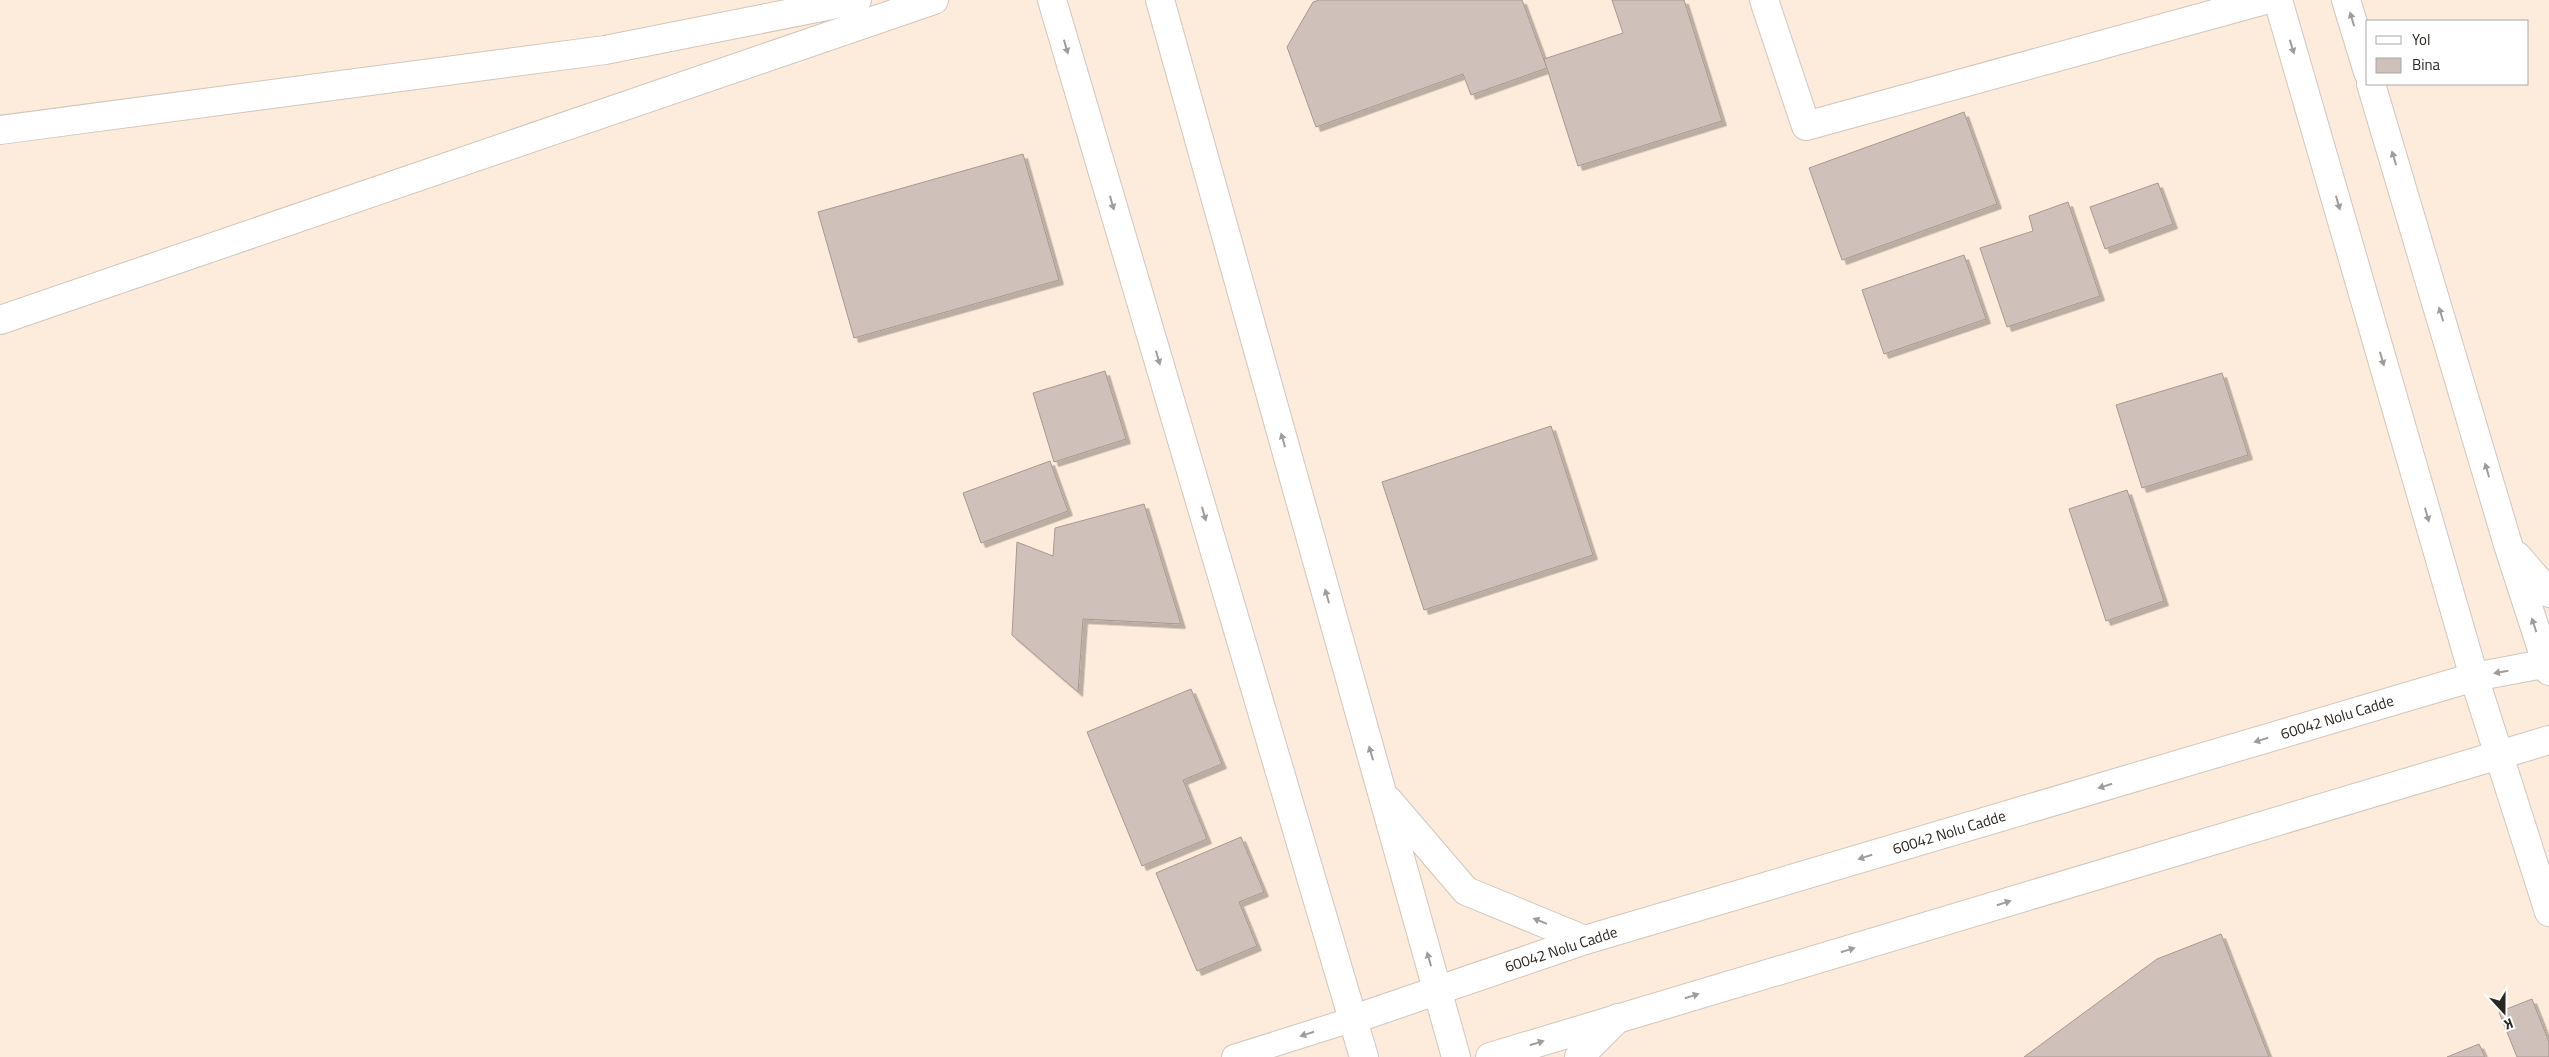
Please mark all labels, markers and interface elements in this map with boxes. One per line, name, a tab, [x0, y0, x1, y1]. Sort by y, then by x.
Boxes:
one-way arrow	[2347, 12, 2355, 27]
legend	[2366, 20, 2529, 85]
text: Yol	[2412, 28, 2430, 51]
one-way arrow	[1062, 39, 1070, 54]
one-way arrow	[2289, 39, 2296, 54]
text: Bina	[2412, 53, 2441, 76]
one-way arrow	[2390, 150, 2398, 165]
one-way arrow	[1108, 195, 1116, 210]
one-way arrow	[2334, 195, 2342, 210]
one-way arrow	[2437, 306, 2445, 321]
one-way arrow	[1155, 351, 1163, 366]
one-way arrow	[2379, 351, 2387, 366]
one-way arrow	[1279, 432, 1287, 447]
one-way arrow	[2482, 462, 2490, 477]
one-way arrow	[1201, 507, 1209, 522]
one-way arrow	[2424, 508, 2432, 523]
one-way arrow	[1322, 589, 1330, 604]
one-way arrow	[2530, 617, 2538, 632]
one-way arrow	[2493, 668, 2509, 676]
street label: 60042 Nolu Cadde	[2278, 689, 2396, 745]
one-way arrow	[2253, 736, 2268, 744]
one-way arrow	[1366, 745, 1374, 760]
one-way arrow	[2097, 783, 2112, 791]
street label: 60042 Nolu Cadde	[1890, 804, 2008, 860]
one-way arrow	[1858, 854, 1873, 862]
one-way arrow	[1996, 899, 2011, 906]
one-way arrow	[1533, 917, 1548, 925]
street label: 60042 Nolu Cadde	[1502, 920, 1620, 978]
one-way arrow	[1841, 945, 1856, 953]
one-way arrow	[1425, 952, 1433, 967]
north arrow	[2479, 987, 2529, 1037]
one-way arrow	[1685, 992, 1700, 1000]
text: K	[2501, 1013, 2516, 1036]
one-way arrow	[1300, 1030, 1315, 1038]
one-way arrow	[1529, 1038, 1544, 1046]

